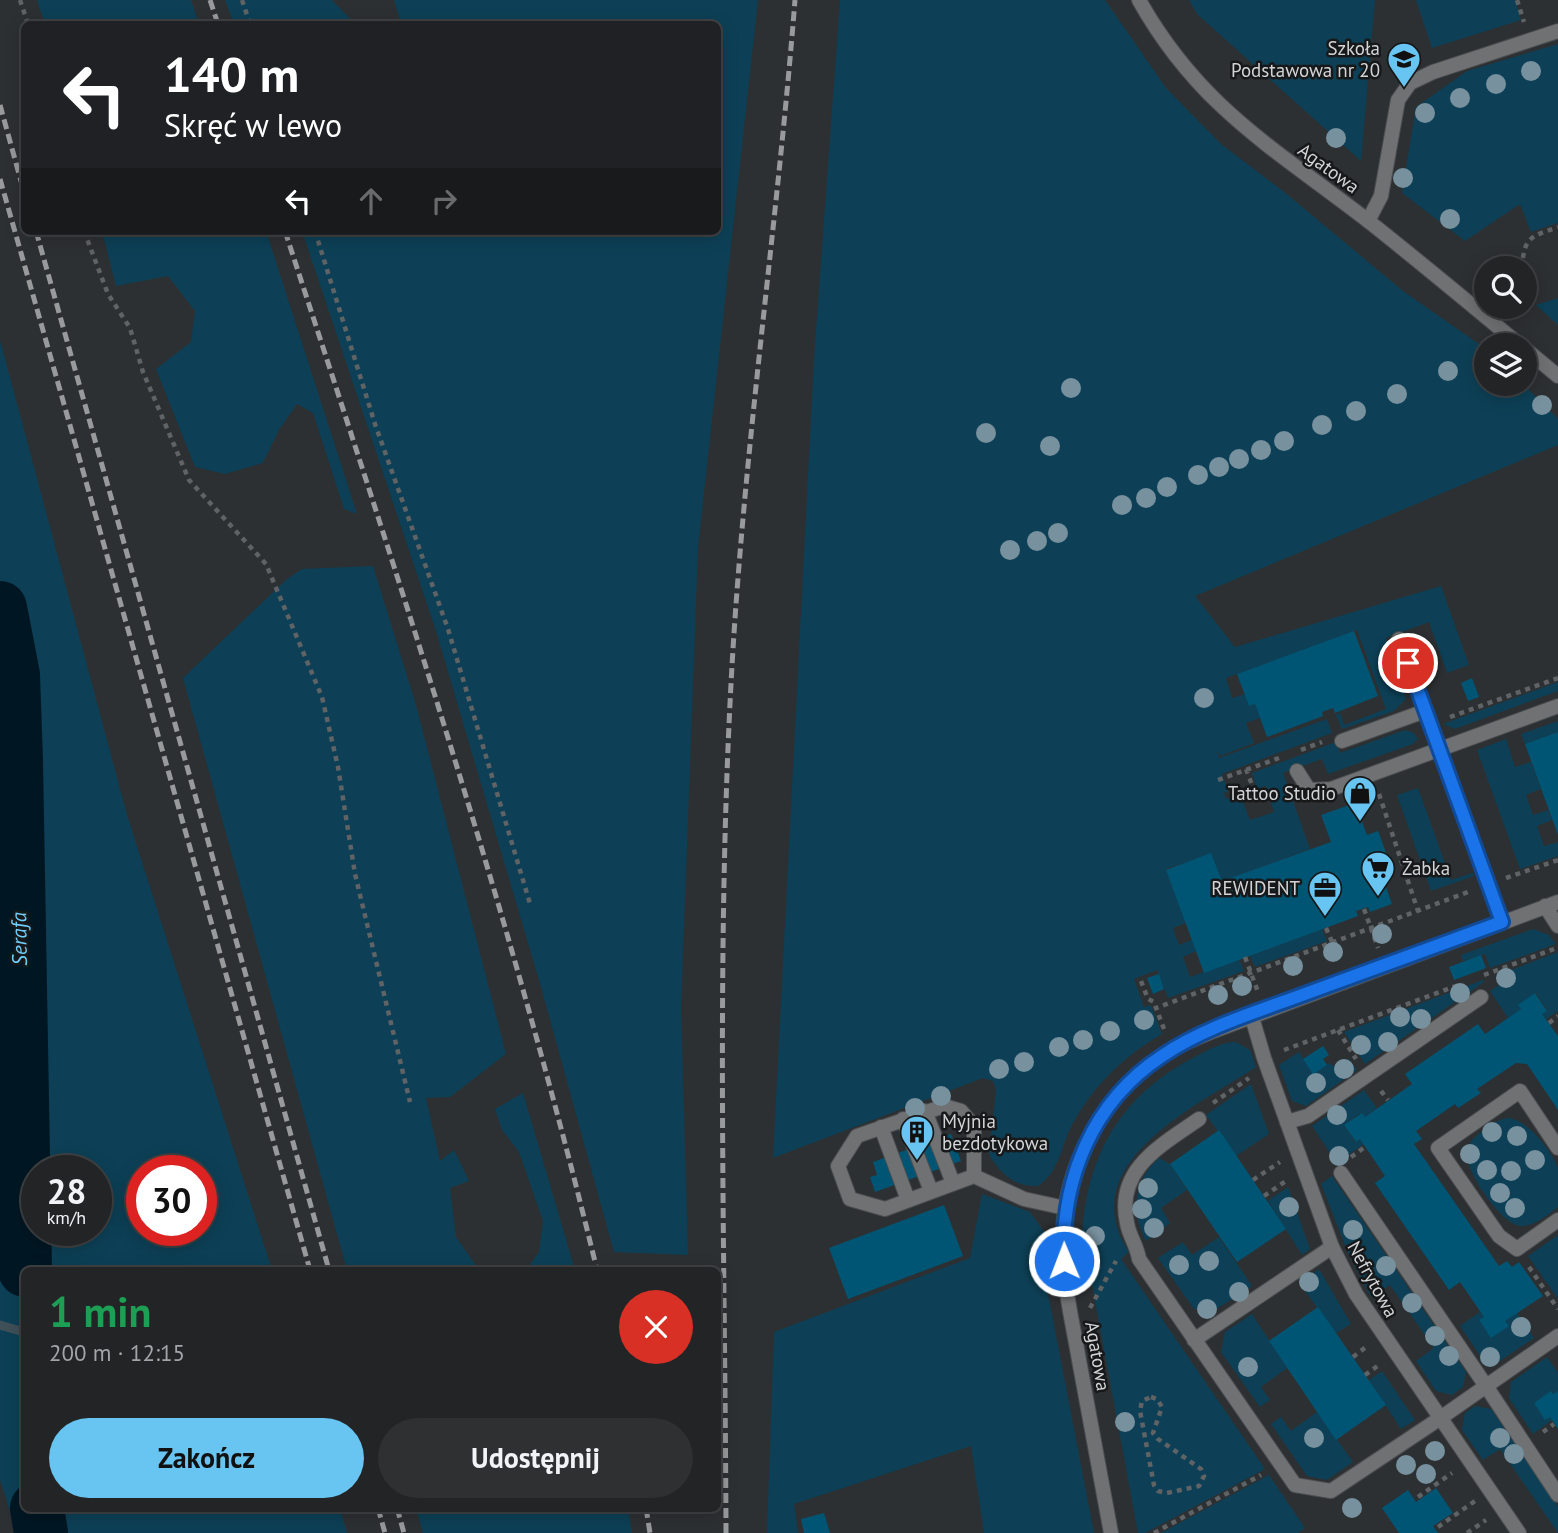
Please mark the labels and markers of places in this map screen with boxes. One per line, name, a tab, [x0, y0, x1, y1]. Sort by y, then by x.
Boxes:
place label: Szkoła Podstawowa nr 20	[1231, 36, 1380, 82]
school or university icon: Szkoła Podstawowa nr 20	[1385, 40, 1423, 89]
pin	[1378, 633, 1438, 693]
shop icon: Tattoo Studio	[1341, 774, 1379, 823]
place label: Tattoo Studio	[1228, 781, 1336, 805]
supermarket icon: Żabka	[1359, 849, 1397, 898]
place label: Żabka	[1402, 856, 1450, 880]
office icon: REWIDENT	[1306, 869, 1344, 918]
place label: REWIDENT	[1211, 876, 1300, 900]
place label: Myjnia bezdotykowa	[942, 1109, 1048, 1155]
building icon: Myjnia bezdotykowa	[898, 1113, 936, 1162]

